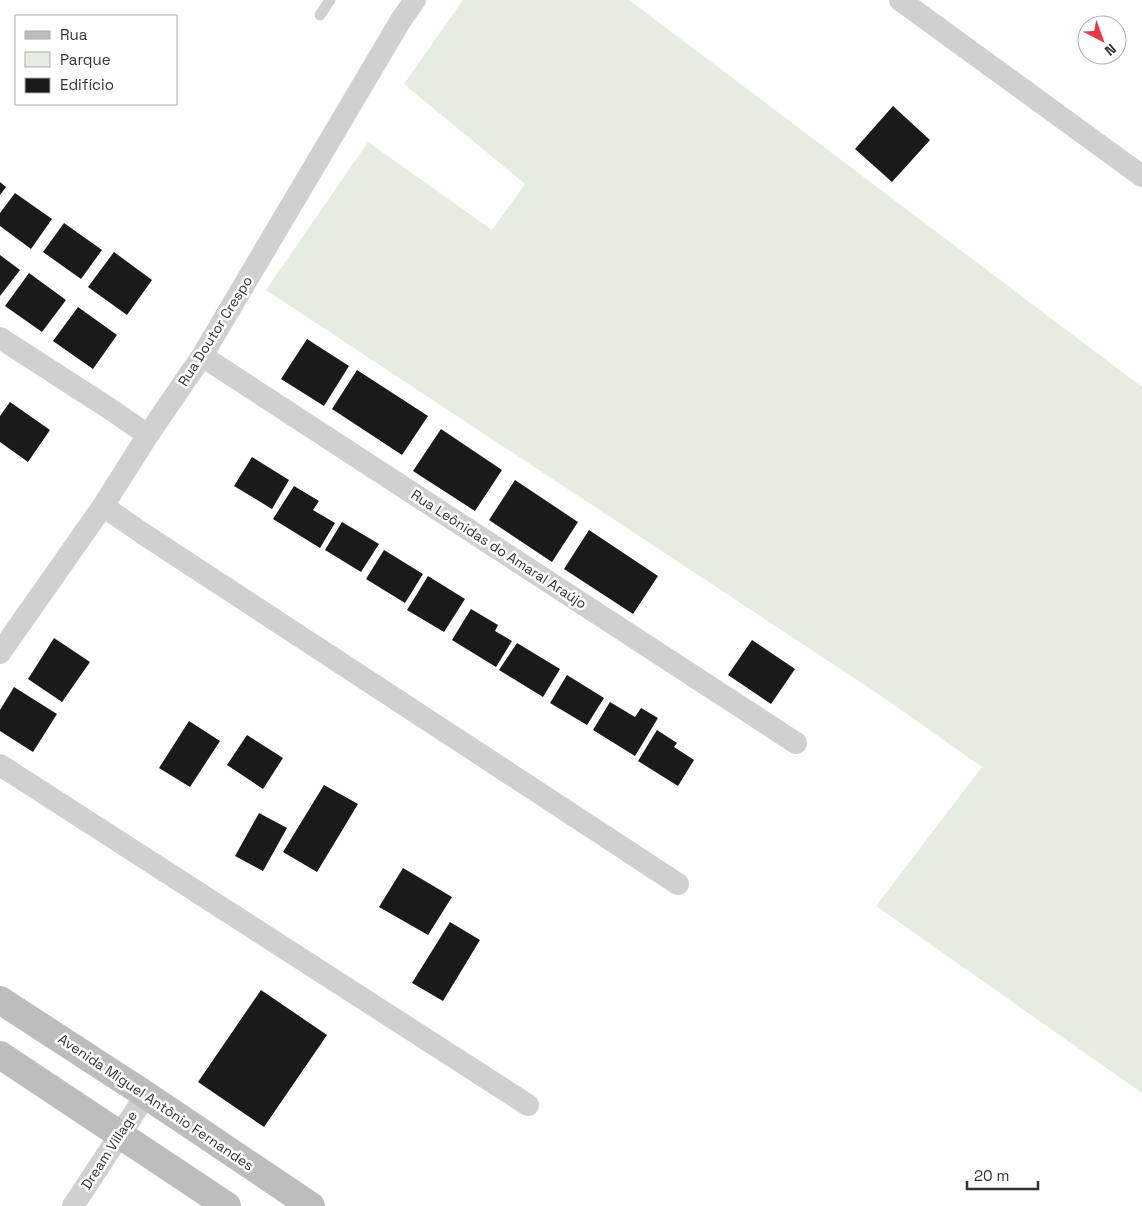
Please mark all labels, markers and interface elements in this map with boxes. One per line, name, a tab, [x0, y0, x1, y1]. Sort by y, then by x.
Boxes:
legend	[15, 15, 178, 105]
north arrow	[1077, 15, 1127, 65]
text: Rua	[60, 25, 88, 44]
text: N	[1101, 40, 1120, 60]
text: Parque	[60, 50, 111, 69]
text: Edifício	[60, 75, 114, 94]
street label: Rua Doutor Crespo	[174, 273, 256, 389]
street label: Rua Leônidas do Amaral Araújo	[408, 485, 590, 613]
street label: Avenida Miguel Antônio Fernandes	[55, 1030, 257, 1174]
street label: Dream Village	[77, 1107, 141, 1193]
scale bar	[967, 1158, 1038, 1190]
text: 20 m	[974, 1166, 1009, 1185]

